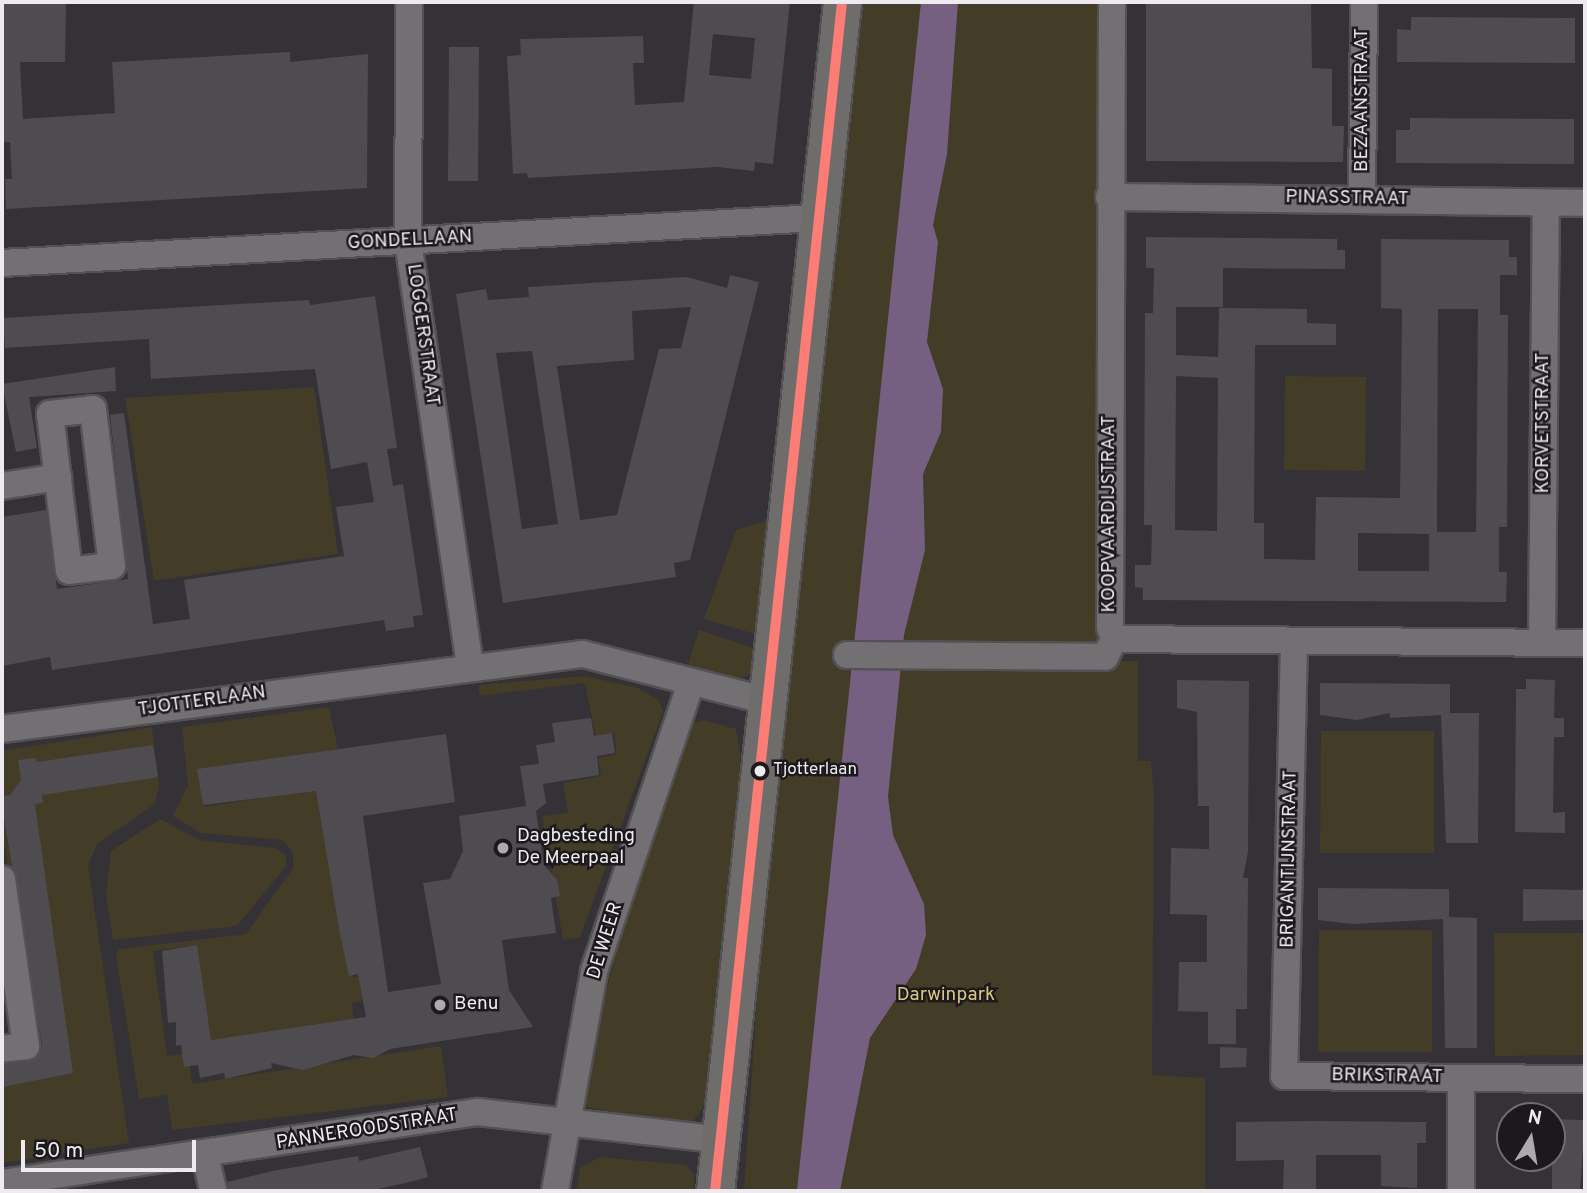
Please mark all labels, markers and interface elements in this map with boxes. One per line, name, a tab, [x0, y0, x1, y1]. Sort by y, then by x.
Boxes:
street label: BEZAANSTRAAT	[1352, 28, 1374, 172]
street label: PINASSTRAAT	[1285, 187, 1409, 211]
street label: GONDELLAAN	[347, 226, 473, 256]
street label: LOGGERSTRAAT	[401, 263, 443, 407]
street label: KORVETSTRAAT	[1533, 353, 1555, 493]
street label: KOOPVAARDIJSTRAAT	[1099, 415, 1121, 613]
street label: TJOTTERLAAN	[137, 682, 267, 722]
place label: Tjotterlaan	[773, 761, 857, 781]
marker: Tjotterlaan	[753, 764, 767, 778]
street label: BRIGANTIJNSTRAAT	[1277, 770, 1303, 948]
place label: Dagbesteding De Meerpaal	[517, 826, 635, 870]
marker: Dagbesteding De Meerpaal	[495, 840, 511, 856]
street label: DE WEER	[583, 900, 629, 982]
park label: Darwinpark	[897, 985, 995, 1007]
place label: Benu	[454, 994, 498, 1016]
marker: Benu	[432, 997, 448, 1013]
street label: BRIKSTRAAT	[1331, 1065, 1443, 1089]
north arrow	[1496, 1102, 1566, 1172]
street label: PANNEROODSTRAAT	[275, 1104, 459, 1156]
text: N	[1526, 1105, 1544, 1131]
scale bar	[24, 1126, 200, 1170]
text: 50 m	[34, 1138, 83, 1165]

